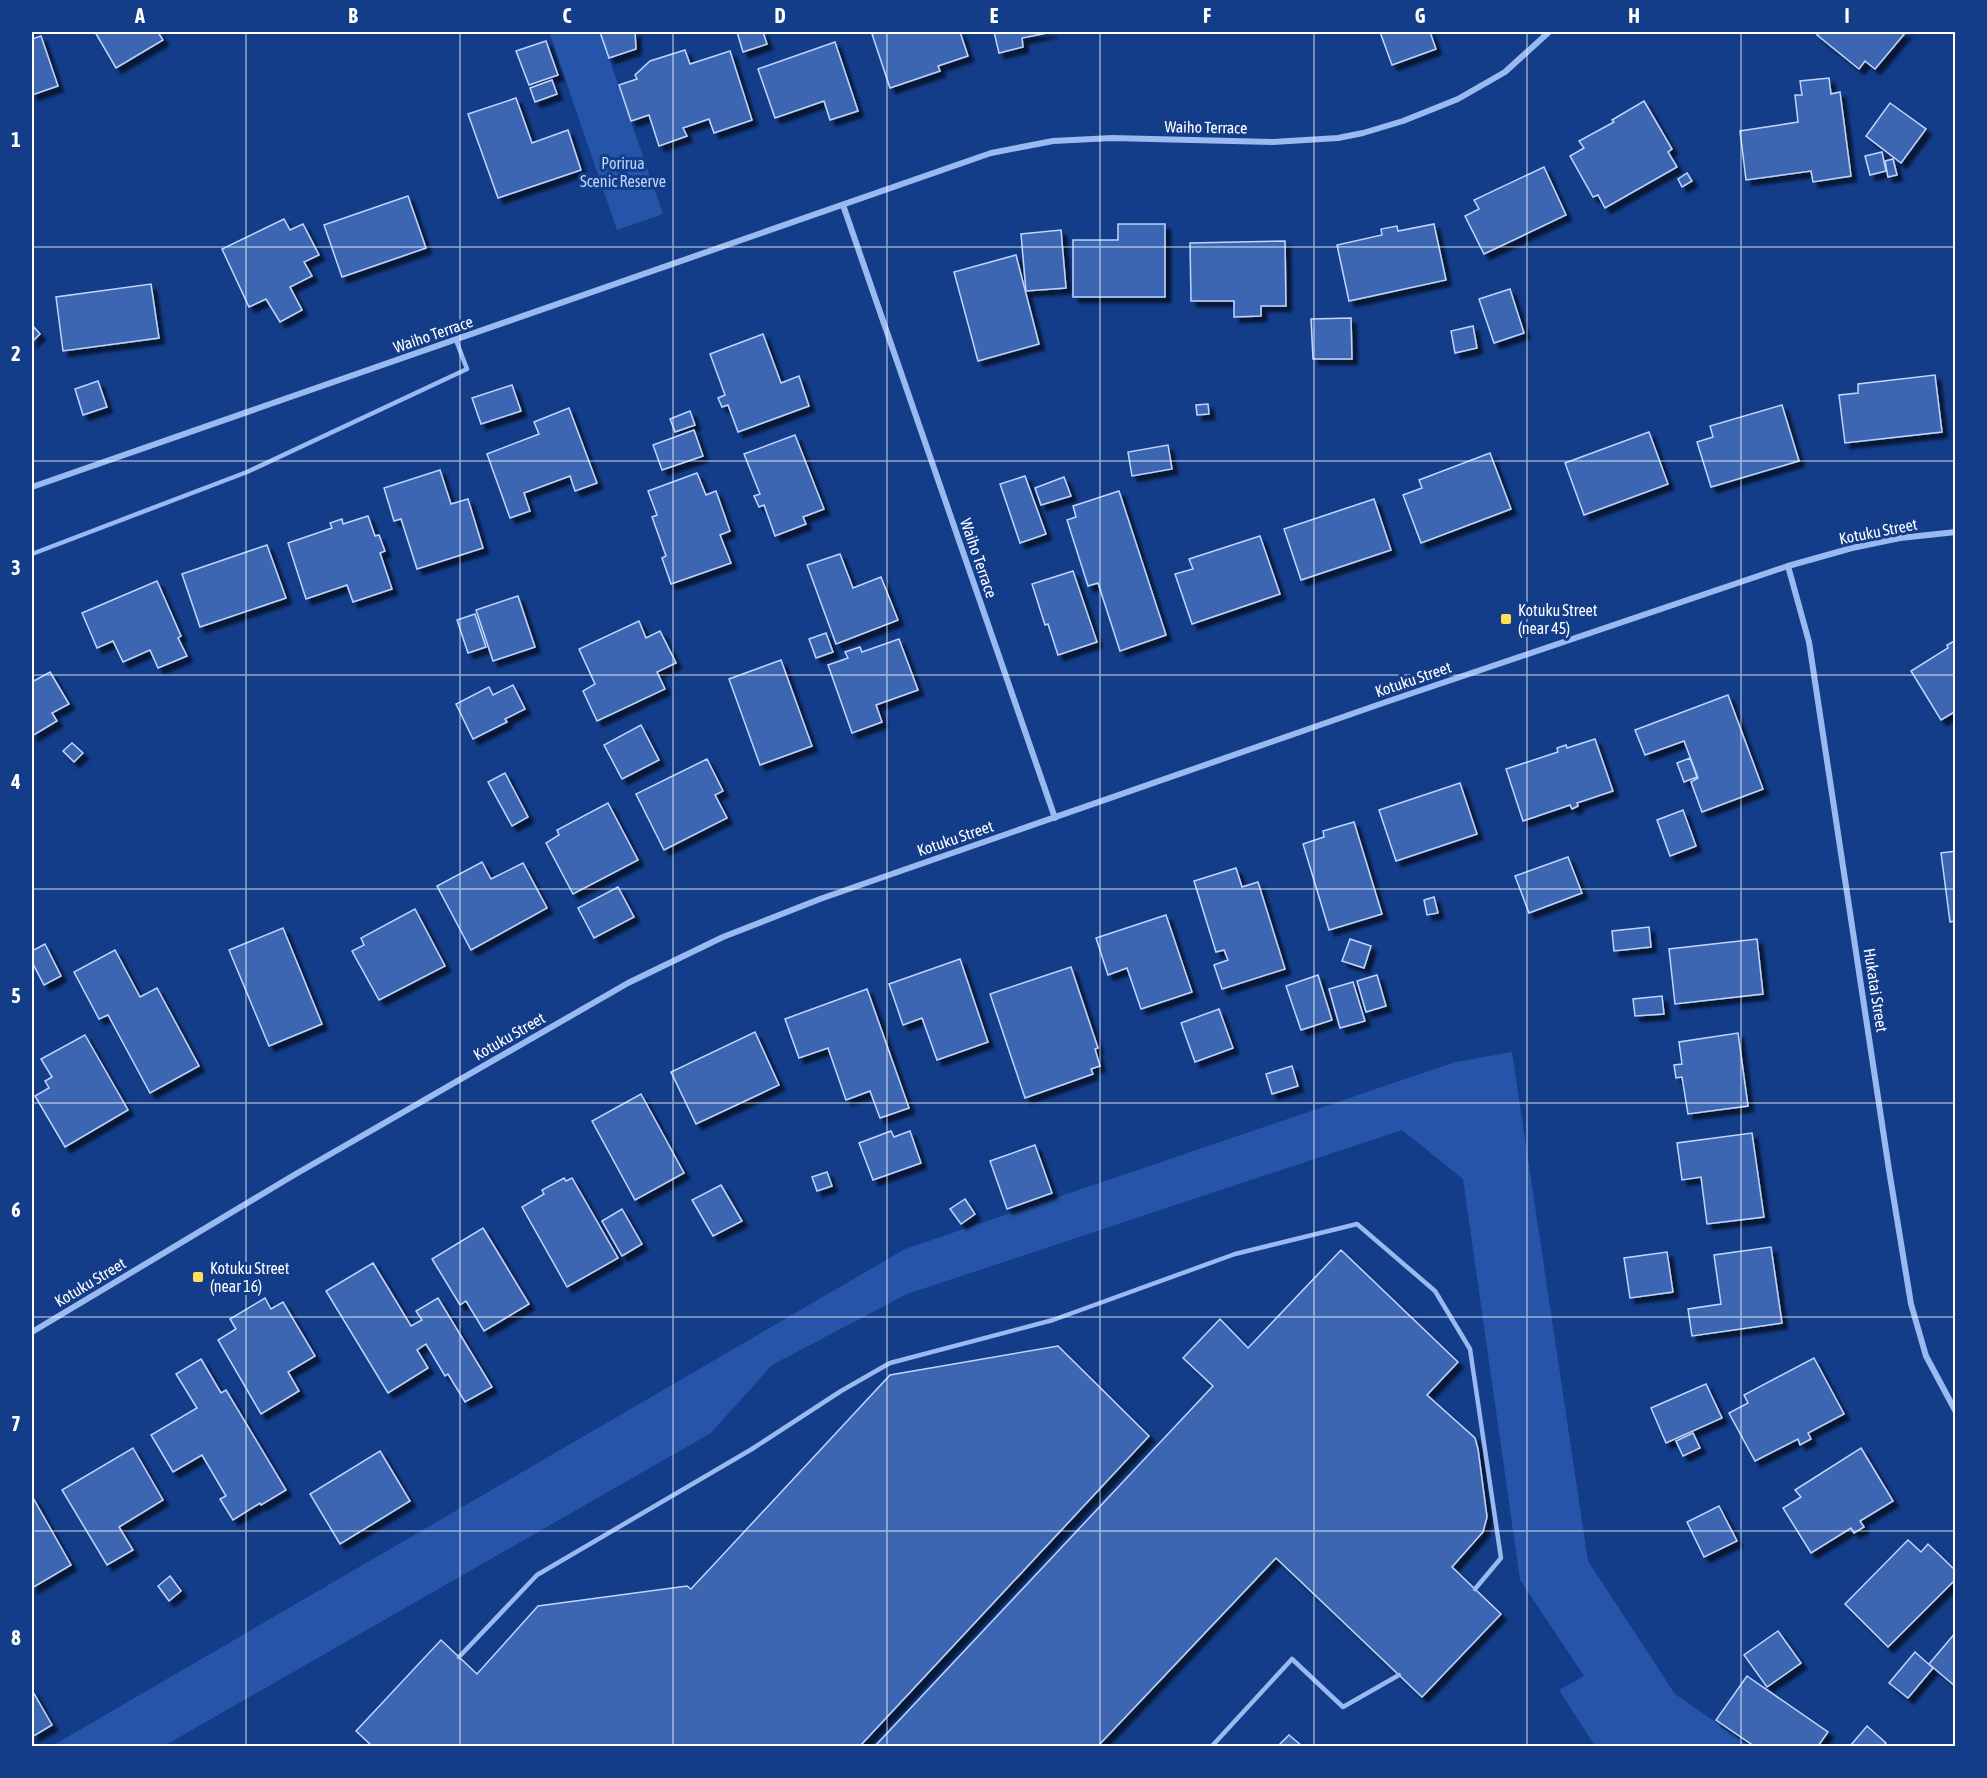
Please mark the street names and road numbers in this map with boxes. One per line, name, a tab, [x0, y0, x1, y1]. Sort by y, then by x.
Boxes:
street label: Waiho Terrace	[1164, 117, 1248, 137]
street label: Waiho Terrace	[391, 312, 475, 356]
street label: Kotuku Street	[1837, 515, 1919, 547]
street label: Waiho Terrace	[957, 516, 1001, 600]
street label: Kotuku Street	[1373, 657, 1454, 700]
street label: Kotuku Street	[915, 816, 996, 859]
street label: Hukatai Street	[1860, 947, 1892, 1034]
street label: Kotuku Street	[470, 1008, 548, 1064]
street label: Kotuku Street	[51, 1254, 129, 1310]

